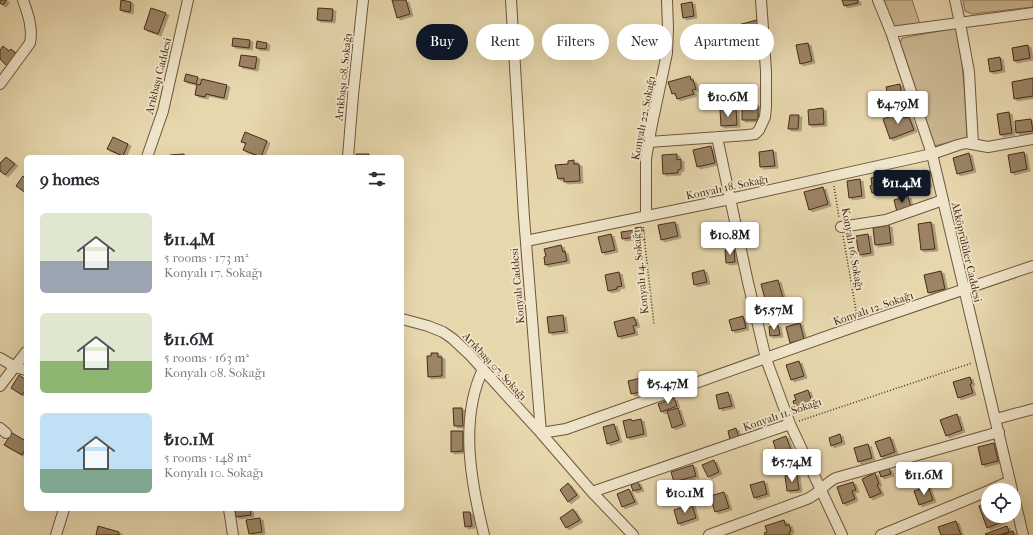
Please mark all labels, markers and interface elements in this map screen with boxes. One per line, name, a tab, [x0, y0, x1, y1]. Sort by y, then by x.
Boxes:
chip: Buy	[416, 24, 468, 60]
chip: Rent	[476, 24, 534, 60]
chip: Filters	[542, 24, 609, 60]
chip: New	[617, 24, 672, 60]
chip: Apartment	[680, 24, 774, 60]
street label: Arıkbaşı 08. Sokağı	[332, 32, 355, 123]
street label: Arıkbaşı Caddesi	[142, 36, 174, 117]
street label: Konyalı 22. Sokağı	[629, 74, 658, 161]
pin: ₺10.6M	[695, 84, 761, 118]
text: ₺10.6M	[708, 89, 748, 104]
pin: ₺4.79M	[865, 91, 931, 125]
text: ₺4.79M	[877, 96, 919, 111]
icon: filters	[366, 168, 388, 190]
text: 9 homes	[40, 169, 99, 189]
pin: ₺11.4M	[869, 170, 935, 204]
street label: Konyalı 18. Sokağı	[685, 172, 770, 203]
text: ₺11.4M	[882, 175, 922, 190]
street label: Akköprülüler Caddesi	[948, 200, 985, 304]
street label: Konyalı 16. Sokağı	[839, 207, 866, 292]
pin: ₺10.8M	[697, 222, 763, 256]
text: ₺10.8M	[710, 227, 750, 242]
street label: Konyalı 14. Sokağı	[630, 228, 651, 315]
icon: home	[72, 229, 120, 277]
text: ₺11.4M	[164, 229, 215, 249]
street label: Konyalı Caddesi	[508, 247, 527, 324]
text: 5 rooms · 173 m²	[164, 250, 248, 265]
text: Konyalı 17. Sokağı	[164, 265, 263, 280]
street label: Konyalı 12. Sokağı	[831, 288, 916, 328]
pin: ₺5.57M	[741, 297, 807, 331]
text: ₺5.57M	[755, 302, 793, 317]
icon: home	[72, 329, 120, 377]
text: ₺11.6M	[164, 329, 214, 349]
street label: Arıkbaşı 07. Sokağı	[459, 329, 530, 403]
text: 5 rooms · 163 m²	[164, 350, 249, 365]
text: Konyalı 08. Sokağı	[164, 365, 266, 380]
pin: ₺5.47M	[635, 371, 701, 405]
text: ₺5.47M	[647, 376, 689, 391]
street label: Konyalı 11. Sokağı	[741, 395, 824, 434]
icon: home	[72, 429, 120, 477]
text: ₺10.1M	[164, 429, 214, 449]
pin: ₺5.74M	[759, 449, 825, 483]
text: 5 rooms · 148 m²	[164, 450, 251, 465]
text: ₺5.74M	[772, 454, 812, 469]
pin: ₺11.6M	[891, 462, 957, 496]
text: Konyalı 10. Sokağı	[164, 465, 264, 480]
text: ₺11.6M	[905, 467, 943, 482]
pin: ₺10.1M	[652, 480, 718, 514]
map controls	[981, 483, 1021, 523]
button: locate	[981, 483, 1021, 523]
text: ₺10.1M	[666, 485, 704, 500]

